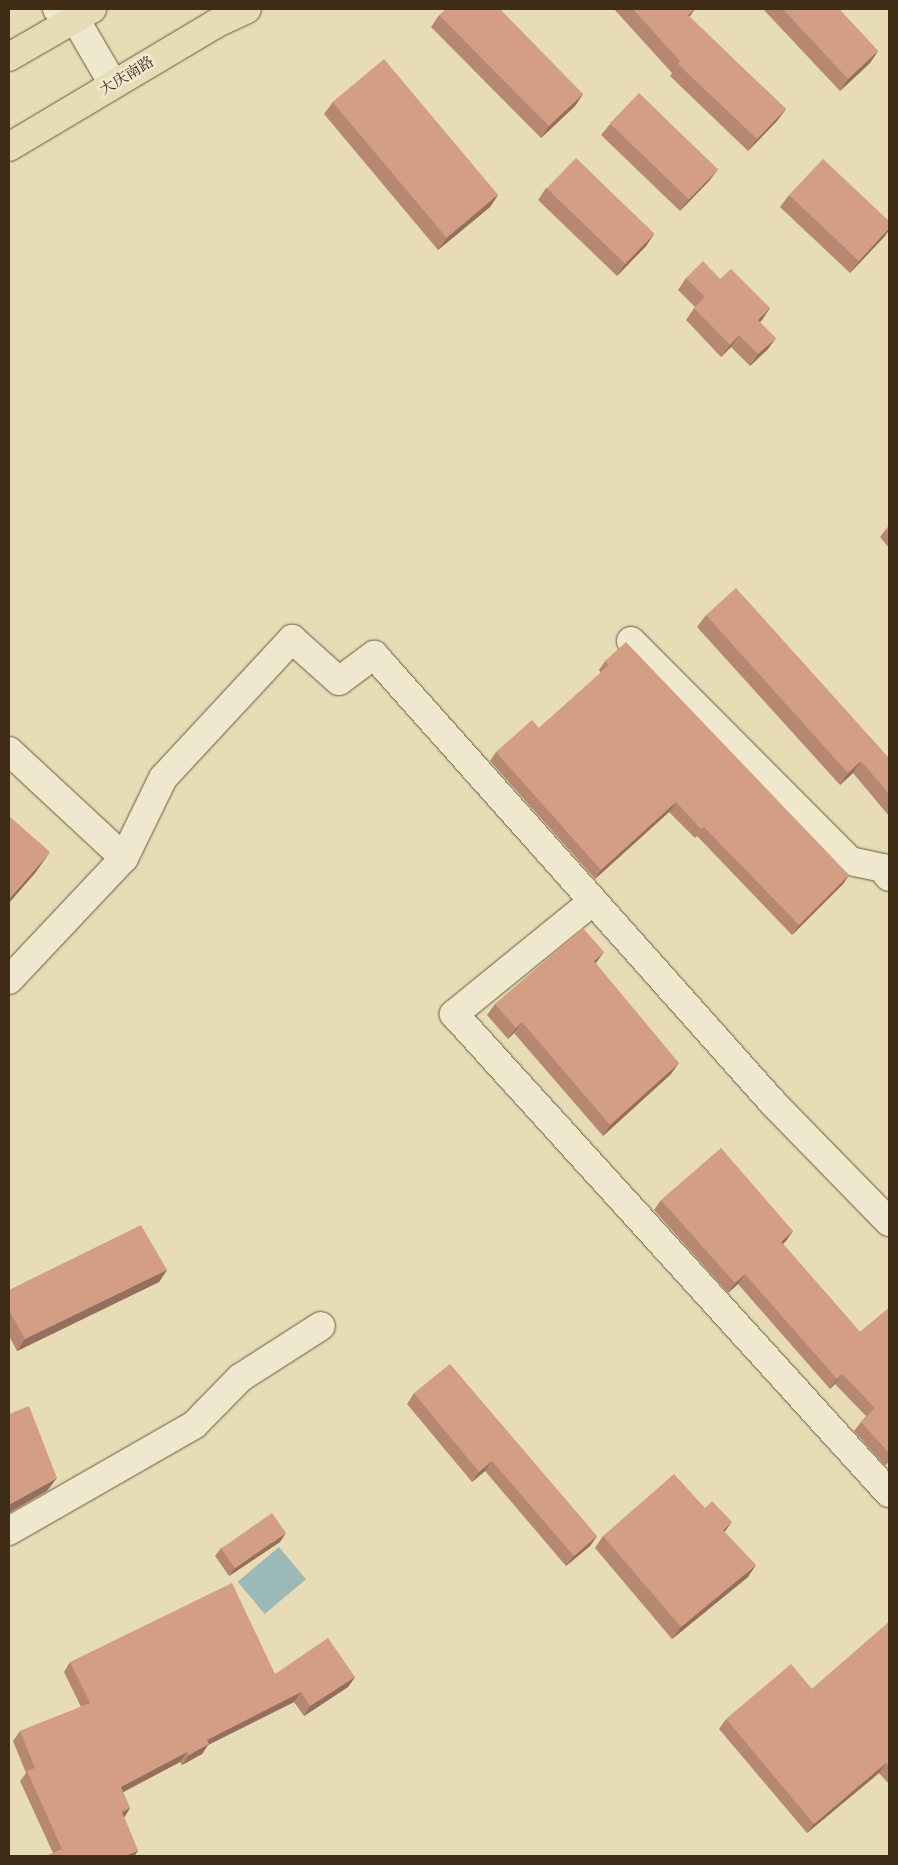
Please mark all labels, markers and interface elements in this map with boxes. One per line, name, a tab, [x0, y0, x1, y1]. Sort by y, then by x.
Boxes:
street label: 大庆南路	[97, 53, 157, 99]

